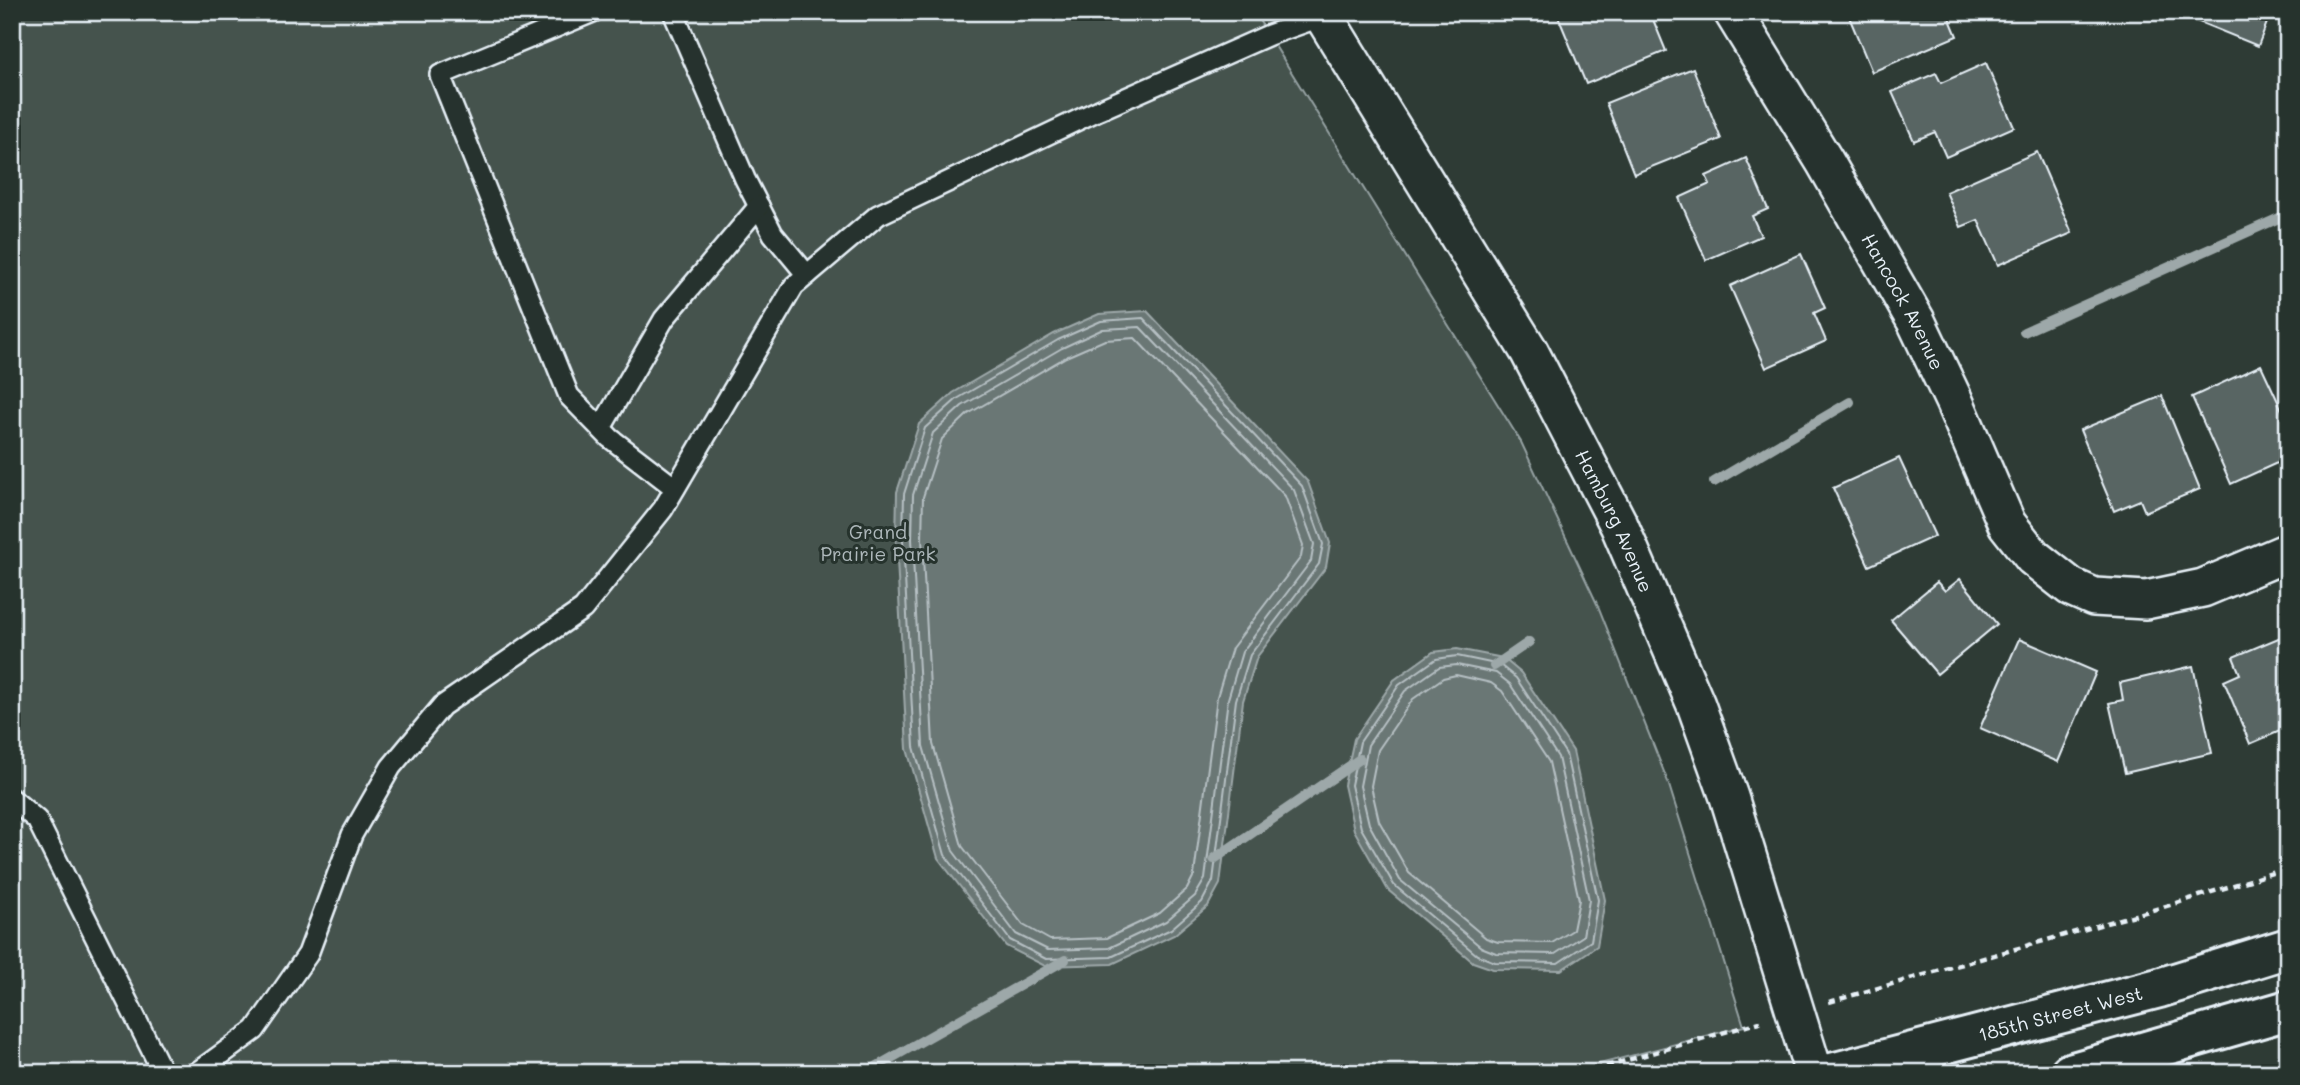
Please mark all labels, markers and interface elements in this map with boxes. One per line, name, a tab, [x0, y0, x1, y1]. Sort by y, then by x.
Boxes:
street label: Hancock Avenue	[1856, 229, 1950, 374]
street label: Hamburg Avenue	[1570, 445, 1659, 596]
park label: Grand Prairie Park	[820, 519, 936, 566]
street label: 185th Street West	[1975, 980, 2145, 1046]

